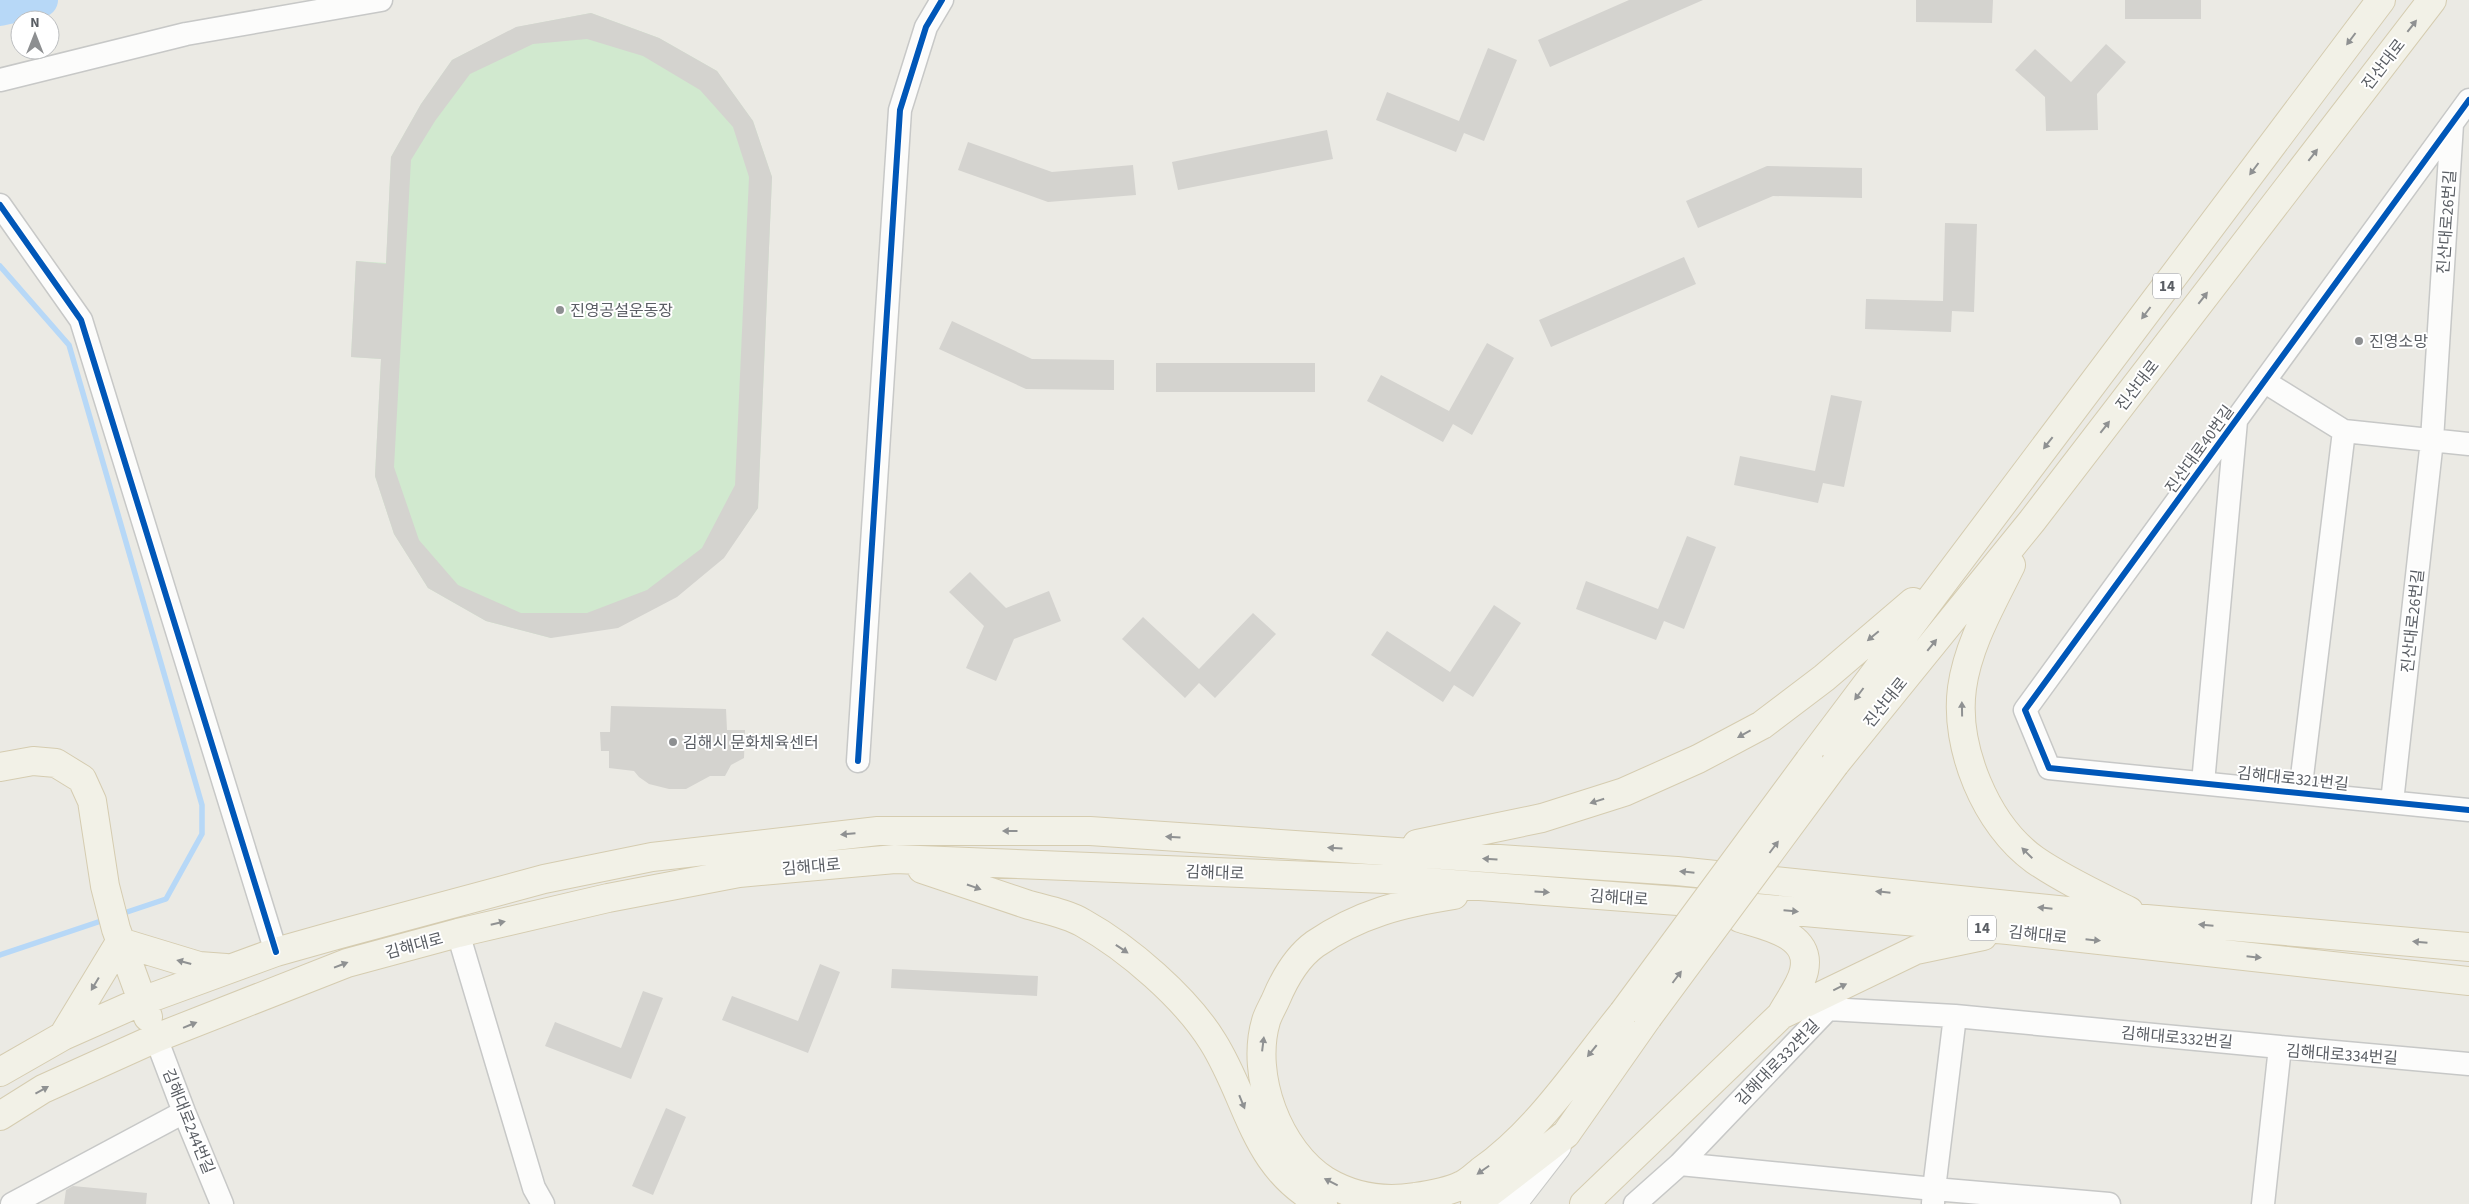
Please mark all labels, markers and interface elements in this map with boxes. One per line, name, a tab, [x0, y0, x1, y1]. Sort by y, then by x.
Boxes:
north arrow	[10, 10, 60, 60]
text: N	[30, 13, 40, 33]
one-way arrow	[2407, 19, 2417, 33]
one-way arrow	[2346, 32, 2357, 45]
street label: 진산대로	[2357, 34, 2411, 95]
one-way arrow	[2308, 148, 2318, 162]
one-way arrow	[2249, 162, 2259, 176]
street label: 진산대로26번길	[2432, 169, 2462, 275]
road number: 14	[2153, 274, 2181, 298]
one-way arrow	[2198, 292, 2209, 305]
place label: 진영공설운동장	[570, 300, 673, 322]
marker: 진영공설운동장	[554, 304, 566, 316]
one-way arrow	[2141, 306, 2152, 319]
place label: 진영소망	[2369, 331, 2428, 353]
marker: 진영소망	[2353, 335, 2365, 347]
street label: 진산대로	[2111, 355, 2165, 416]
street label: 진산대로40번길	[2160, 401, 2239, 498]
one-way arrow	[2099, 421, 2110, 434]
one-way arrow	[2043, 436, 2054, 449]
street label: 진산대로26번길	[2397, 568, 2429, 674]
one-way arrow	[1867, 630, 1880, 641]
one-way arrow	[1926, 639, 1937, 652]
street label: 진산대로	[1859, 673, 1913, 732]
one-way arrow	[1854, 687, 1864, 700]
one-way arrow	[1958, 701, 1966, 717]
one-way arrow	[1737, 730, 1752, 738]
place label: 김해시 문화체육센터	[683, 732, 819, 754]
marker: 김해시 문화체육센터	[667, 736, 679, 748]
street label: 김해대로321번길	[2236, 762, 2350, 796]
one-way arrow	[1589, 797, 1604, 805]
one-way arrow	[1002, 827, 1018, 835]
one-way arrow	[840, 830, 856, 838]
one-way arrow	[1165, 832, 1181, 840]
one-way arrow	[1769, 840, 1779, 854]
one-way arrow	[1327, 843, 1343, 851]
one-way arrow	[2021, 847, 2033, 859]
street label: 김해대로	[781, 853, 842, 881]
one-way arrow	[1481, 854, 1497, 862]
street label: 김해대로	[1185, 861, 1245, 885]
one-way arrow	[1678, 868, 1694, 876]
one-way arrow	[966, 884, 981, 891]
street label: 김해대로	[1589, 885, 1649, 911]
one-way arrow	[1534, 888, 1550, 896]
one-way arrow	[1875, 888, 1891, 896]
one-way arrow	[2037, 904, 2053, 912]
one-way arrow	[1784, 907, 1800, 915]
road number: 14	[1968, 916, 1996, 940]
one-way arrow	[491, 919, 506, 927]
one-way arrow	[2198, 920, 2214, 928]
street label: 김해대로	[2007, 921, 2069, 949]
street label: 김해대로	[383, 928, 446, 964]
one-way arrow	[2085, 936, 2101, 944]
one-way arrow	[2412, 938, 2428, 946]
one-way arrow	[1116, 944, 1129, 954]
one-way arrow	[2246, 953, 2262, 961]
one-way arrow	[177, 958, 192, 966]
one-way arrow	[334, 961, 349, 968]
one-way arrow	[1672, 971, 1682, 984]
one-way arrow	[90, 978, 99, 991]
one-way arrow	[1833, 983, 1848, 991]
street label: 김해대로332번길	[1731, 1015, 1825, 1111]
one-way arrow	[183, 1021, 198, 1029]
street label: 김해대로332번길	[2120, 1022, 2234, 1054]
one-way arrow	[1259, 1036, 1267, 1052]
street label: 김해대로334번길	[2285, 1040, 2399, 1070]
one-way arrow	[1587, 1044, 1598, 1057]
street label: 김해대로244번길	[157, 1065, 219, 1178]
one-way arrow	[34, 1086, 49, 1094]
one-way arrow	[1238, 1095, 1246, 1110]
one-way arrow	[1476, 1165, 1490, 1175]
one-way arrow	[1323, 1178, 1338, 1186]

